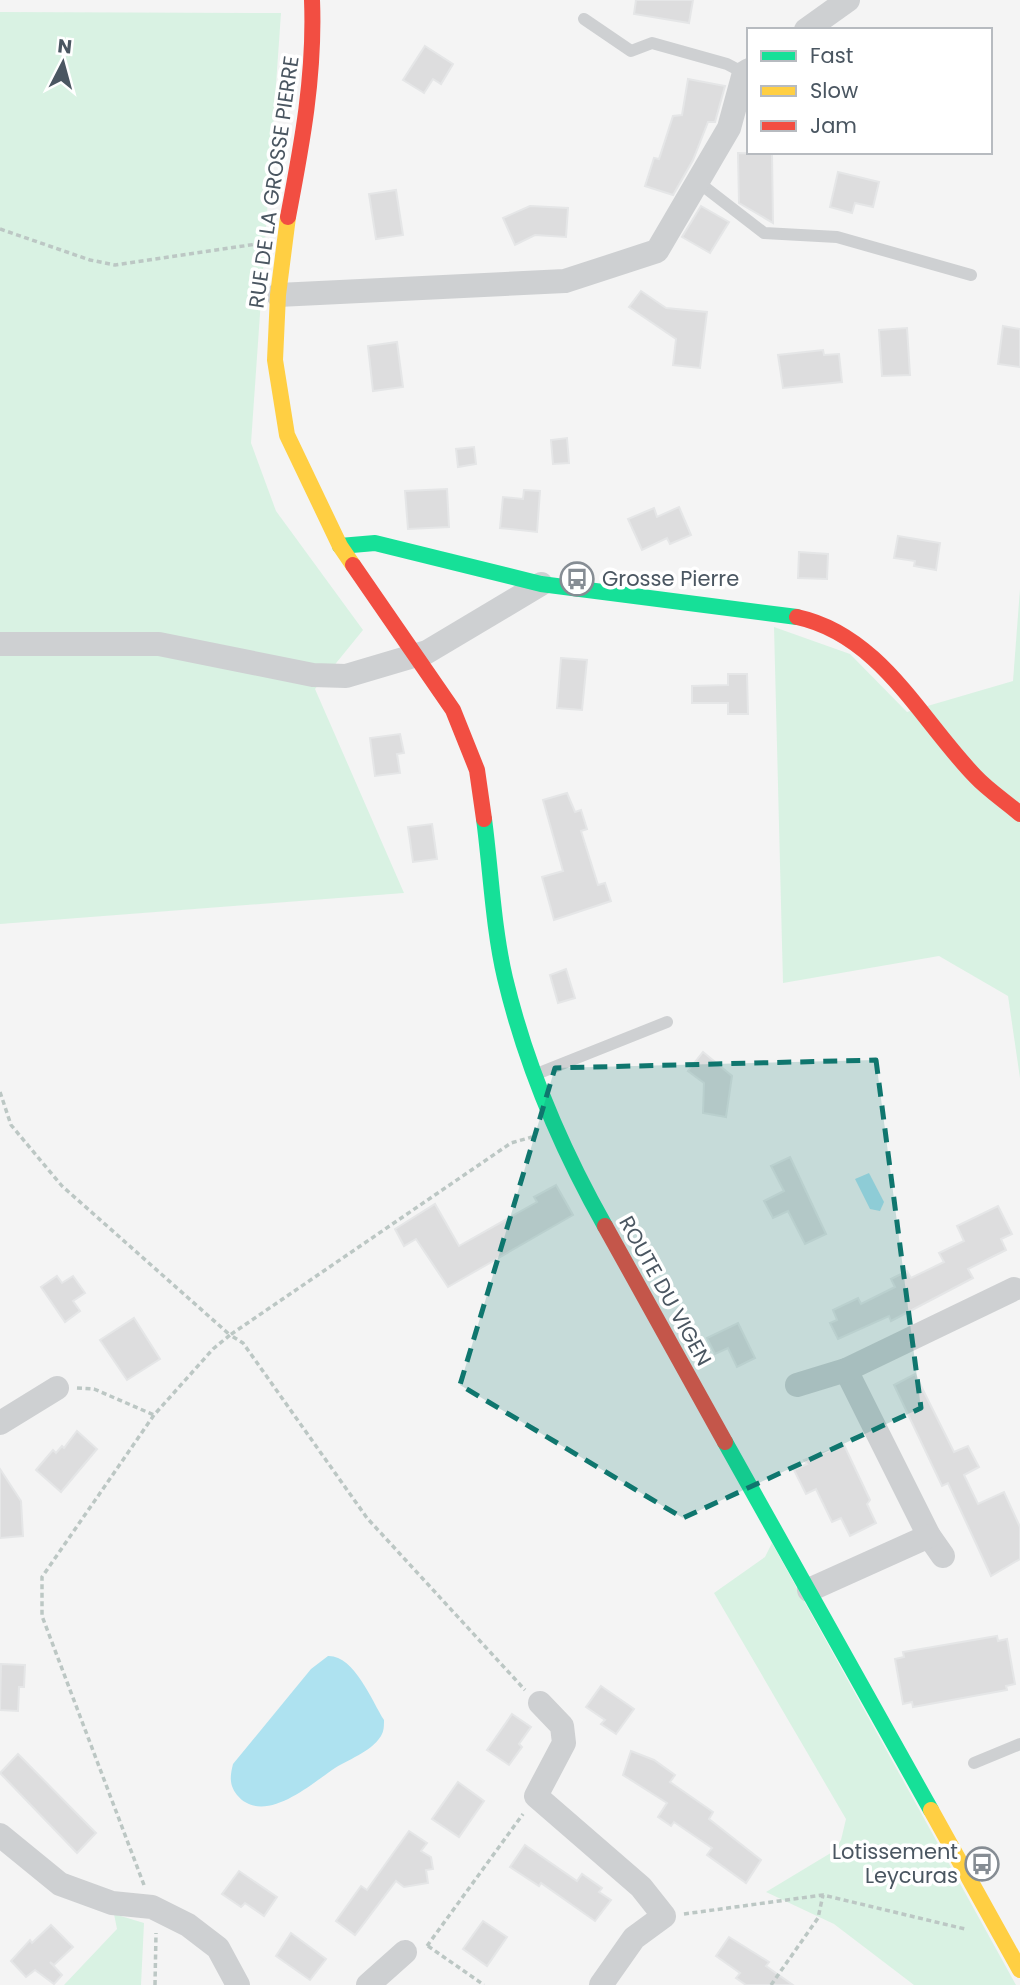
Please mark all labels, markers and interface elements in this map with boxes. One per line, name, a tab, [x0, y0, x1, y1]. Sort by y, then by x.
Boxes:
north arrow	[28, 28, 98, 98]
legend	[747, 28, 992, 154]
text: N	[56, 32, 73, 61]
text: Fast	[810, 41, 853, 70]
street label: RUE DE LA GROSSE PIERRE	[241, 54, 306, 310]
text: Slow	[810, 76, 858, 105]
text: Jam	[810, 111, 857, 140]
bus stop icon: Grosse Pierre	[558, 560, 596, 598]
place label: Grosse Pierre	[602, 564, 739, 593]
street label: ROUTE DU VIGEN	[612, 1211, 719, 1371]
place label: Lotissement Leycuras	[832, 1837, 958, 1890]
bus stop icon: Lotissement Leycuras	[963, 1845, 1001, 1883]

